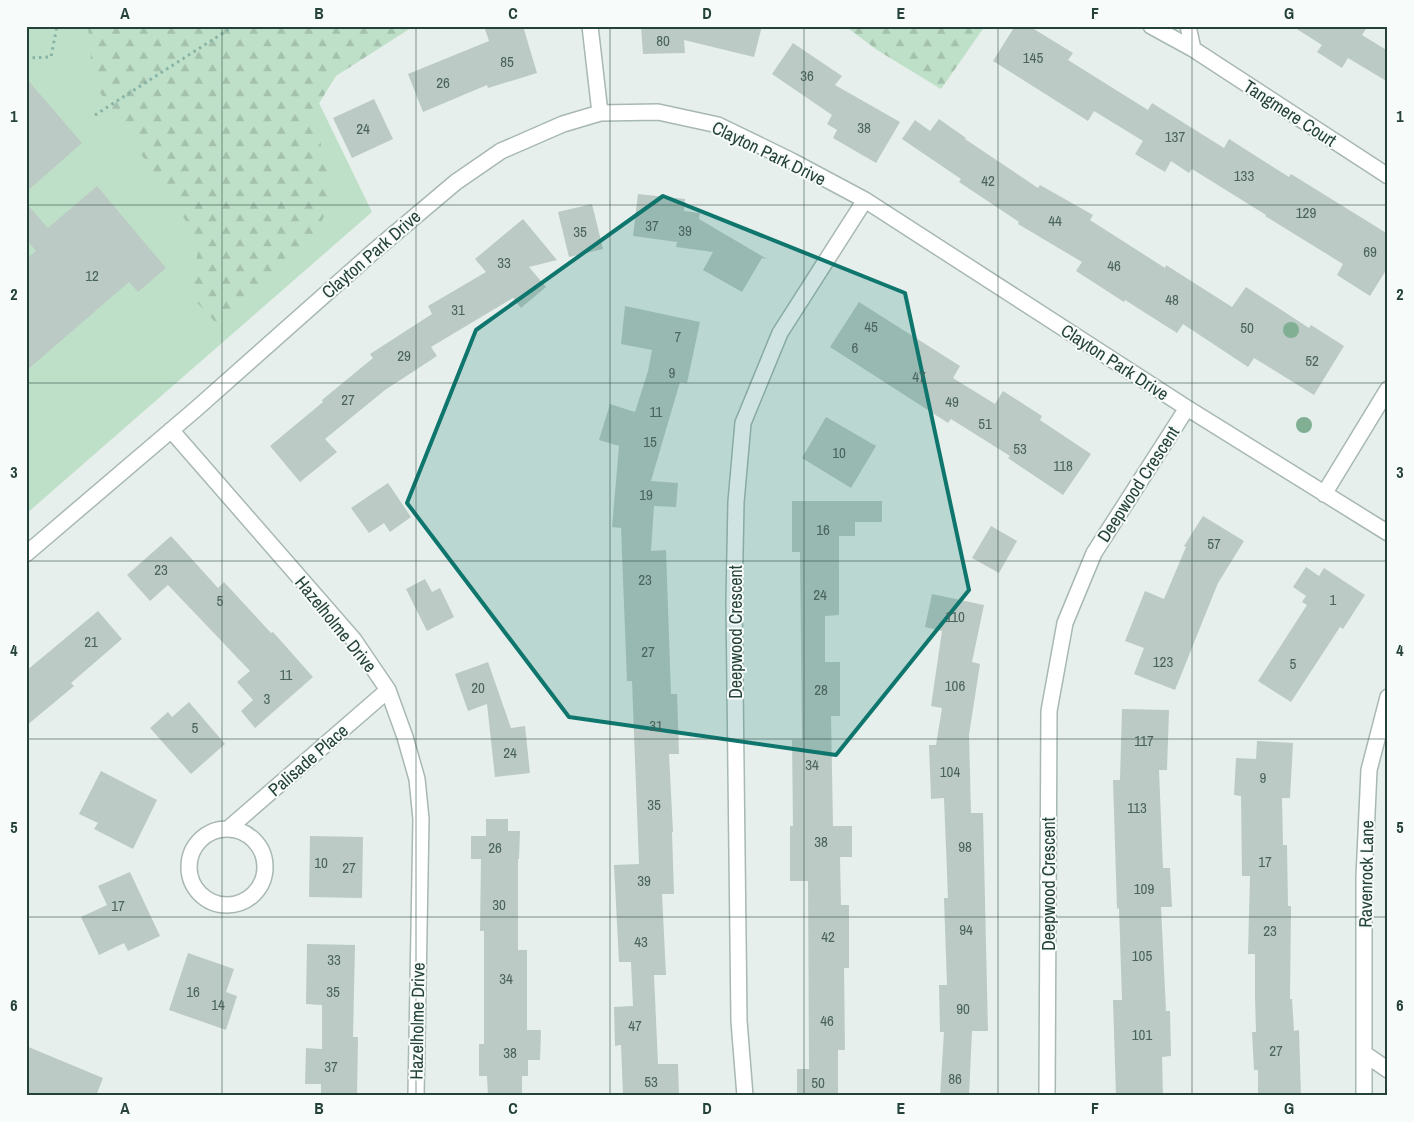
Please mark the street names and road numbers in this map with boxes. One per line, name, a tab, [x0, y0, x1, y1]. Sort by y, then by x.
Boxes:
street label: Tangmere Court	[1239, 74, 1341, 152]
street label: Clayton Park Drive	[708, 115, 830, 191]
street label: Clayton Park Drive	[316, 204, 426, 304]
street label: Clayton Park Drive	[1056, 318, 1174, 406]
street label: Deepwood Crescent	[1091, 421, 1185, 547]
street label: Deepwood Crescent	[723, 565, 748, 699]
street label: Hazelholme Drive	[289, 571, 383, 677]
street label: Palisade Place	[263, 718, 353, 802]
street label: Deepwood Crescent	[1036, 817, 1061, 951]
street label: Ravenrock Lane	[1353, 820, 1379, 928]
street label: Hazelholme Drive	[403, 962, 431, 1080]

